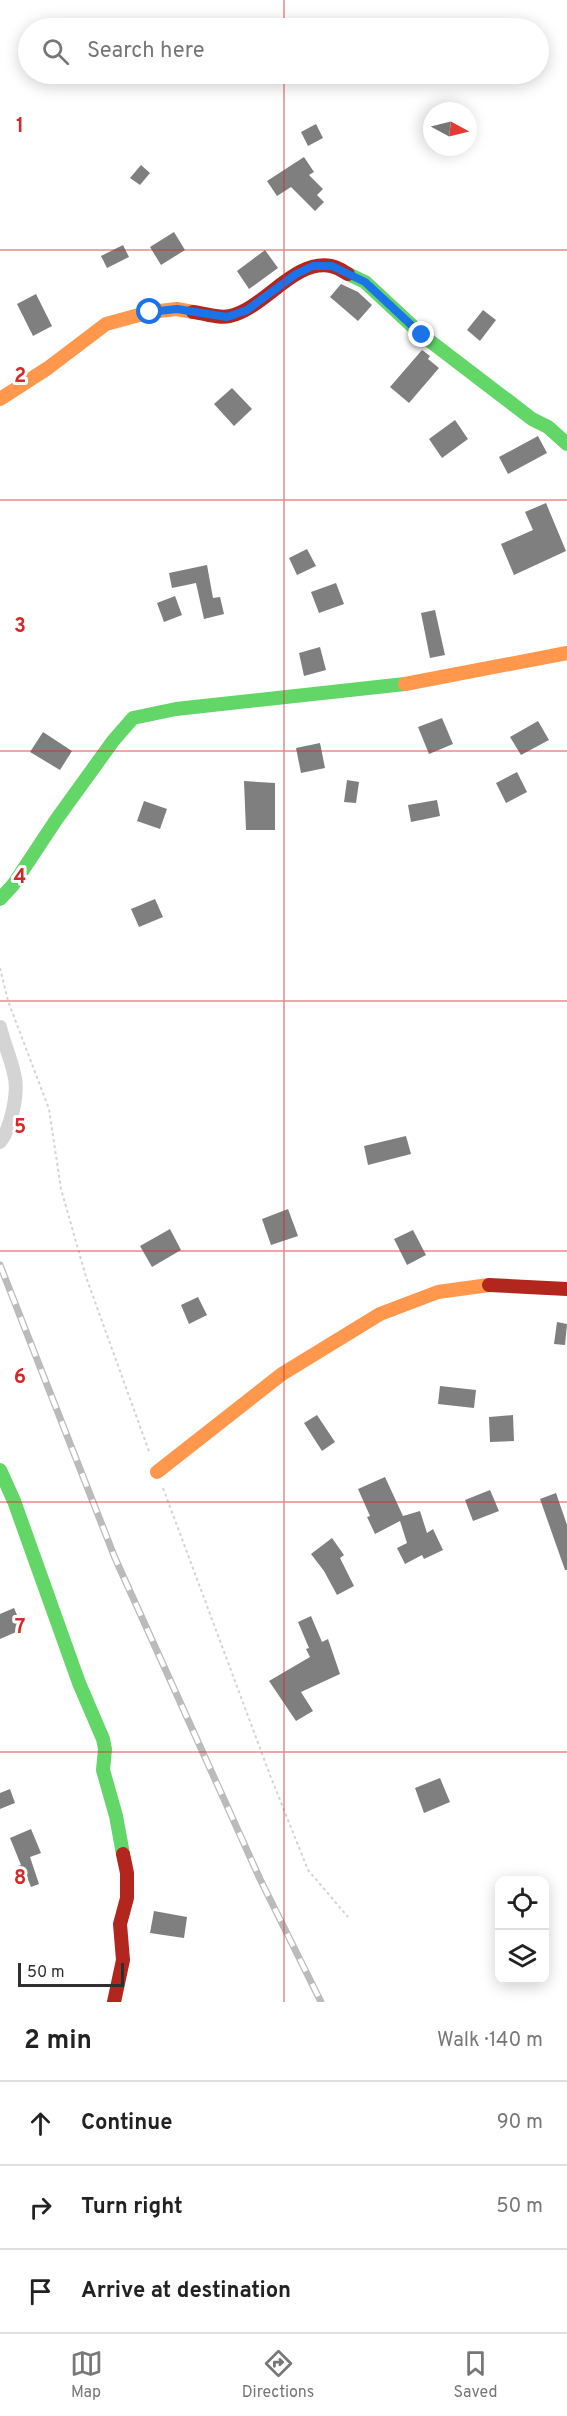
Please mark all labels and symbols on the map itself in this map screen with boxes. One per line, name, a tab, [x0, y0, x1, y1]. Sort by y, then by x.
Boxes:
north arrow	[423, 102, 477, 156]
text: 1	[16, 114, 24, 140]
route start	[136, 298, 162, 324]
route end	[408, 321, 434, 347]
text: 2	[14, 364, 26, 390]
text: 3	[14, 614, 26, 640]
text: 4	[14, 865, 26, 891]
text: 5	[14, 1115, 26, 1141]
text: 6	[14, 1365, 26, 1391]
text: 7	[15, 1615, 25, 1641]
text: 8	[14, 1866, 26, 1892]
scale bar	[18, 1960, 124, 1988]

